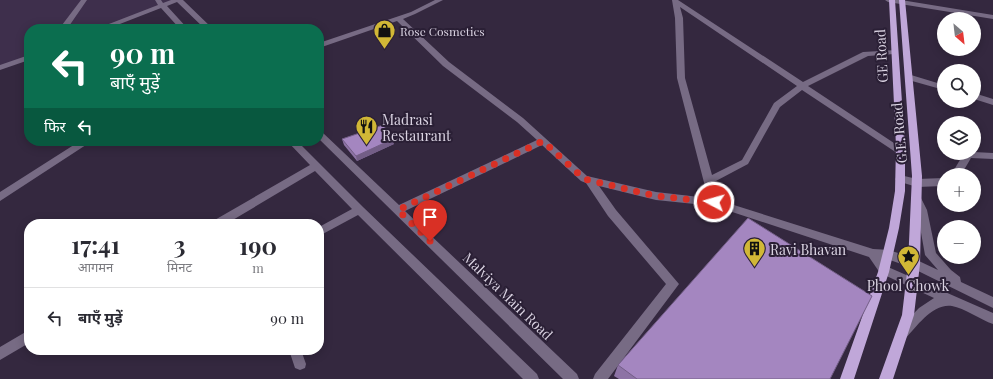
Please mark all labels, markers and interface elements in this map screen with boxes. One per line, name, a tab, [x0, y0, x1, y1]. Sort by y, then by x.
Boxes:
north arrow	[937, 12, 981, 56]
map controls	[937, 12, 981, 264]
shop icon: Rose Cosmetics	[372, 18, 398, 51]
place label: Rose Cosmetics	[400, 23, 485, 39]
street label: GE Road	[870, 29, 892, 83]
text: 90 m	[110, 34, 175, 71]
icon: left	[44, 40, 96, 92]
button: search	[937, 64, 981, 108]
text: बाएँ मुड़ें	[110, 70, 160, 94]
street label: G.E. Road	[887, 102, 911, 164]
place label: Madrasi Restaurant	[382, 110, 452, 145]
restaurant icon: Madrasi Restaurant	[354, 114, 380, 147]
text: फिर	[44, 116, 66, 136]
icon: left	[74, 116, 96, 138]
button: layers	[937, 116, 981, 160]
button: +	[937, 168, 981, 212]
position arrow	[693, 181, 735, 223]
pin	[413, 200, 447, 241]
icon: arrive	[419, 206, 441, 228]
button: −	[937, 220, 981, 264]
text: 17:41	[71, 228, 120, 260]
text: 3	[174, 228, 185, 260]
text: 190	[239, 229, 277, 261]
building icon: Ravi Bhavan	[742, 236, 768, 269]
place label: Ravi Bhavan	[770, 240, 847, 259]
place icon: Phool Chowk	[895, 244, 921, 277]
street label: Malviya Main Road	[459, 248, 557, 344]
text: आगमन	[78, 258, 113, 275]
text: मिनट	[167, 258, 192, 275]
text: m	[252, 259, 264, 276]
place label: Phool Chowk	[867, 276, 950, 295]
icon: left	[44, 307, 66, 329]
text: बाएँ मुड़ें	[78, 307, 123, 327]
text: 90 m	[270, 308, 304, 328]

